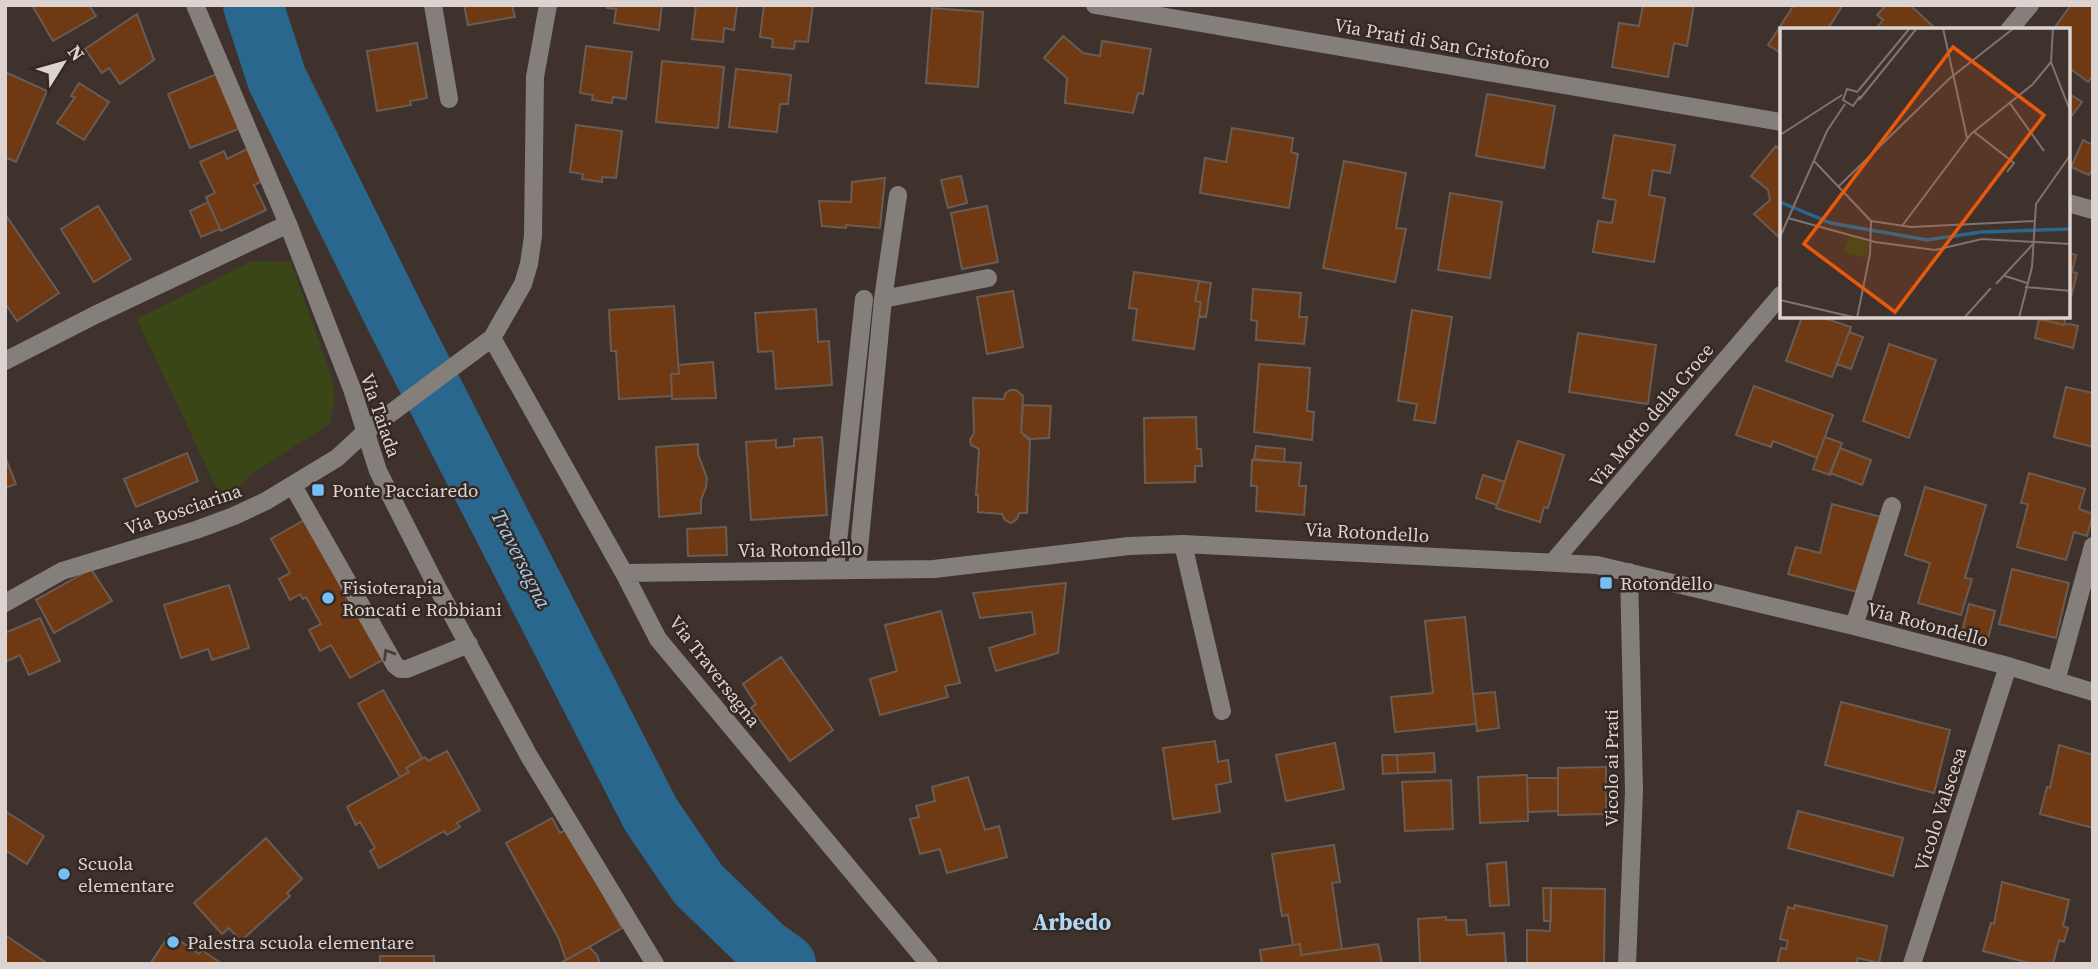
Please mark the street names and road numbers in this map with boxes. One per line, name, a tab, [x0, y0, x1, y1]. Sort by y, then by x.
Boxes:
street label: Via Prati di San Cristoforo	[1332, 11, 1552, 75]
street label: Via Motto della Croce	[1583, 337, 1719, 493]
street label: Via Taiada	[354, 369, 408, 461]
street label: Via Bosciarina	[121, 477, 245, 541]
street label: Via Rotondello	[1304, 516, 1430, 548]
street label: Via Rotondello	[737, 535, 863, 563]
street label: Via Rotondello	[1864, 595, 1992, 653]
street label: Via Traversagna	[663, 610, 767, 733]
street label: Vicolo ai Prati	[1598, 709, 1624, 827]
street label: Vicolo Valscesa	[1908, 743, 1972, 874]

